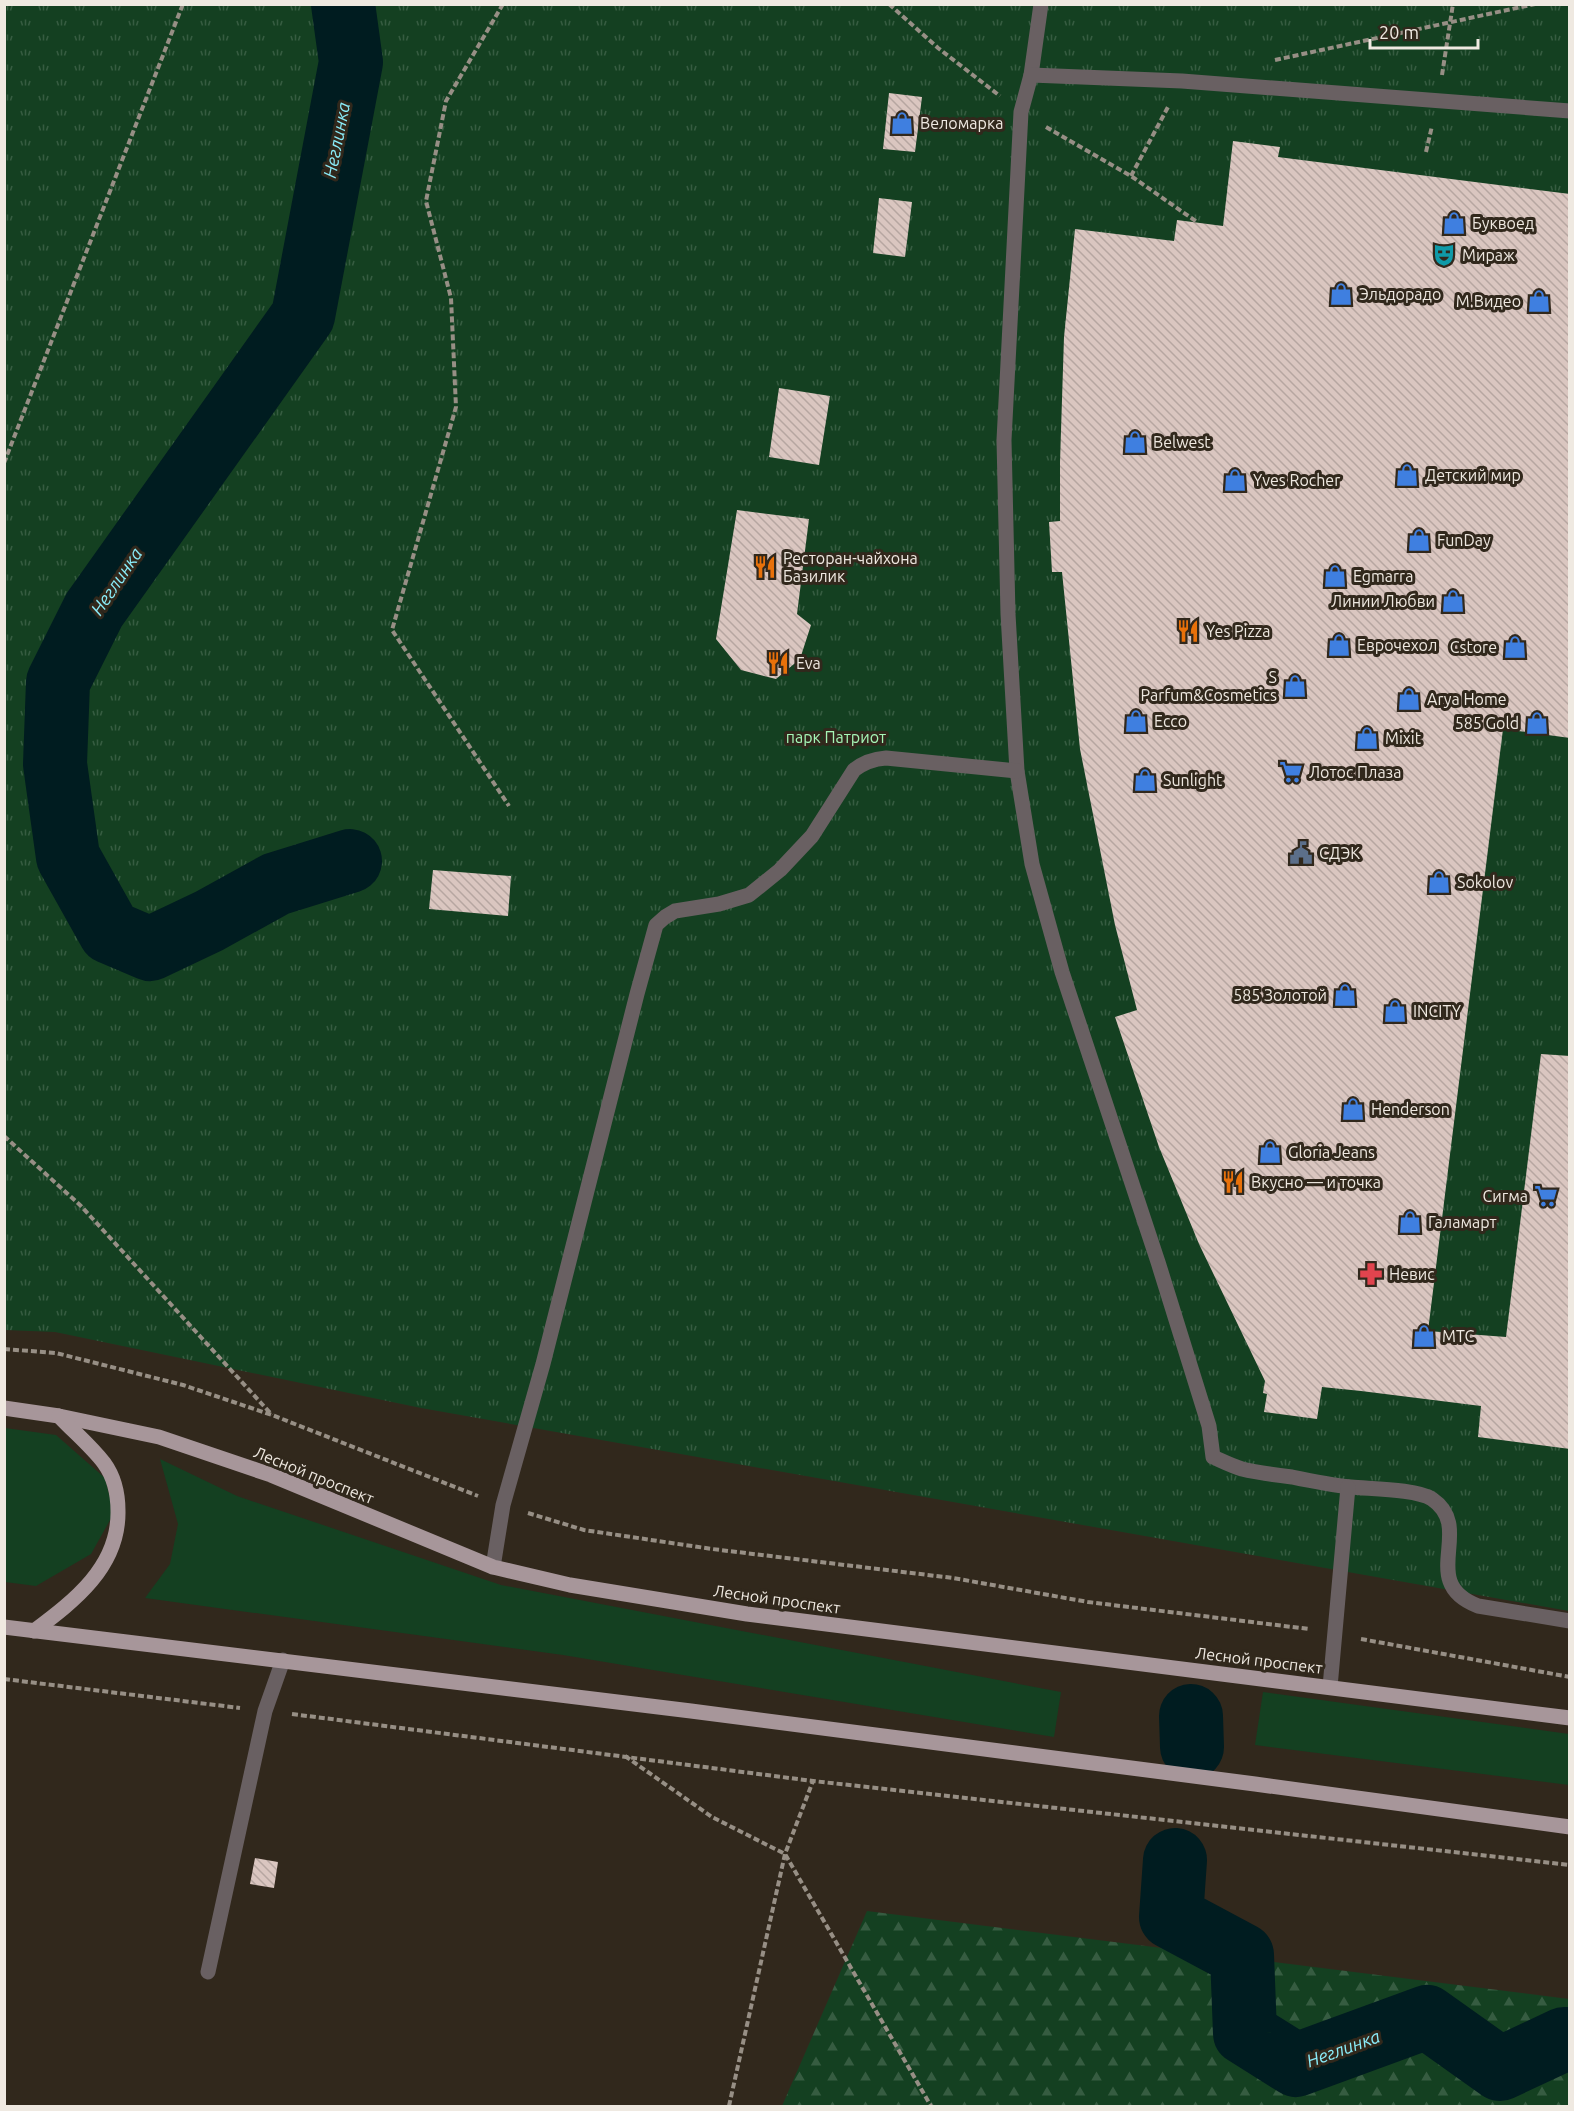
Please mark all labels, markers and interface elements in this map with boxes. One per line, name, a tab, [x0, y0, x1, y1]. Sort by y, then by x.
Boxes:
scale bar	[1370, 12, 1478, 50]
text: 20 m	[1379, 22, 1419, 42]
water label: Неглинка	[319, 100, 353, 180]
shop icon: Веломарка	[889, 110, 915, 136]
place label: Веломарка	[920, 114, 1003, 132]
shop icon: Буквоед	[1441, 210, 1467, 236]
place label: Буквоед	[1472, 214, 1534, 232]
theatre icon: Мираж	[1431, 242, 1457, 268]
place label: Мираж	[1462, 246, 1515, 264]
shop icon: Эльдорадо	[1328, 281, 1354, 307]
place label: Эльдорадо	[1359, 285, 1441, 303]
shop icon: М.Видео	[1526, 288, 1552, 314]
place label: М.Видео	[1456, 292, 1521, 310]
shop icon: Belwest	[1122, 429, 1148, 455]
place label: Belwest	[1153, 433, 1211, 451]
shop icon: Детский мир	[1394, 462, 1420, 488]
place label: Детский мир	[1425, 466, 1521, 484]
shop icon: Yves Rocher	[1222, 467, 1248, 493]
place label: Yves Rocher	[1253, 471, 1340, 489]
shop icon: FunDay	[1406, 527, 1432, 553]
place label: FunDay	[1437, 531, 1491, 549]
water label: Неглинка	[86, 543, 146, 618]
place label: Ресторан-чайхона Базилик	[783, 549, 918, 585]
restaurant icon: Ресторан-чайхона Базилик	[752, 554, 778, 580]
shop icon: Egmarra	[1322, 563, 1348, 589]
place label: Egmarra	[1353, 567, 1413, 585]
shop icon: Линии Любви	[1440, 588, 1466, 614]
place label: Линии Любви	[1331, 592, 1435, 610]
restaurant icon: Yes Pizza	[1175, 618, 1201, 644]
place label: Yes Pizza	[1206, 622, 1270, 640]
shop icon: Еврочехол	[1326, 632, 1352, 658]
shop icon: Cstore	[1502, 634, 1528, 660]
place label: Еврочехол	[1357, 636, 1437, 654]
place label: Cstore	[1450, 638, 1497, 656]
restaurant icon: Eva	[765, 650, 791, 676]
place label: Eva	[796, 654, 821, 672]
place label: S Parfum&Cosmetics	[1140, 668, 1277, 704]
shop icon: S Parfum&Cosmetics	[1282, 673, 1308, 699]
shop icon: Arya Home	[1396, 686, 1422, 712]
place label: Arya Home	[1427, 690, 1507, 708]
shop icon: Ecco	[1123, 708, 1149, 734]
shop icon: 585 Gold	[1524, 710, 1550, 736]
place label: Ecco	[1154, 712, 1187, 730]
place label: 585 Gold	[1455, 714, 1519, 732]
shop icon: Mixit	[1354, 725, 1380, 751]
park label: парк Патриот	[786, 728, 886, 746]
place label: Mixit	[1385, 729, 1422, 747]
supermarket icon: Лотос Плаза	[1278, 759, 1304, 785]
place label: Лотос Плаза	[1309, 763, 1402, 781]
shop icon: Sunlight	[1132, 767, 1158, 793]
place label: Sunlight	[1163, 771, 1223, 789]
public building icon: СДЭК	[1288, 840, 1314, 866]
place label: СДЭК	[1319, 844, 1360, 862]
shop icon: Sokolov	[1426, 869, 1452, 895]
place label: Sokolov	[1457, 873, 1513, 891]
shop icon: 585 Золотой	[1332, 982, 1358, 1008]
place label: 585 Золотой	[1233, 986, 1327, 1004]
shop icon: INCITY	[1382, 998, 1408, 1024]
place label: INCITY	[1413, 1002, 1462, 1020]
shop icon: Henderson	[1340, 1096, 1366, 1122]
place label: Henderson	[1371, 1100, 1450, 1118]
shop icon: Gloria Jeans	[1257, 1139, 1283, 1165]
place label: Gloria Jeans	[1288, 1143, 1375, 1161]
restaurant icon: Вкусно — и точка	[1220, 1169, 1246, 1195]
place label: Вкусно — и точка	[1251, 1173, 1381, 1191]
supermarket icon: Сигма	[1533, 1183, 1559, 1209]
place label: Сигма	[1482, 1187, 1528, 1205]
shop icon: Галамарт	[1397, 1209, 1423, 1235]
place label: Галамарт	[1428, 1213, 1497, 1231]
pharmacy icon: Невис	[1358, 1261, 1384, 1287]
place label: Невис	[1389, 1265, 1435, 1283]
shop icon: МТС	[1411, 1323, 1437, 1349]
place label: МТС	[1442, 1327, 1475, 1345]
street label: Лесной проспект	[251, 1443, 377, 1507]
street label: Лесной проспект	[712, 1581, 842, 1617]
street label: Лесной проспект	[1194, 1643, 1324, 1677]
water label: Неглинка	[1303, 2025, 1383, 2071]

